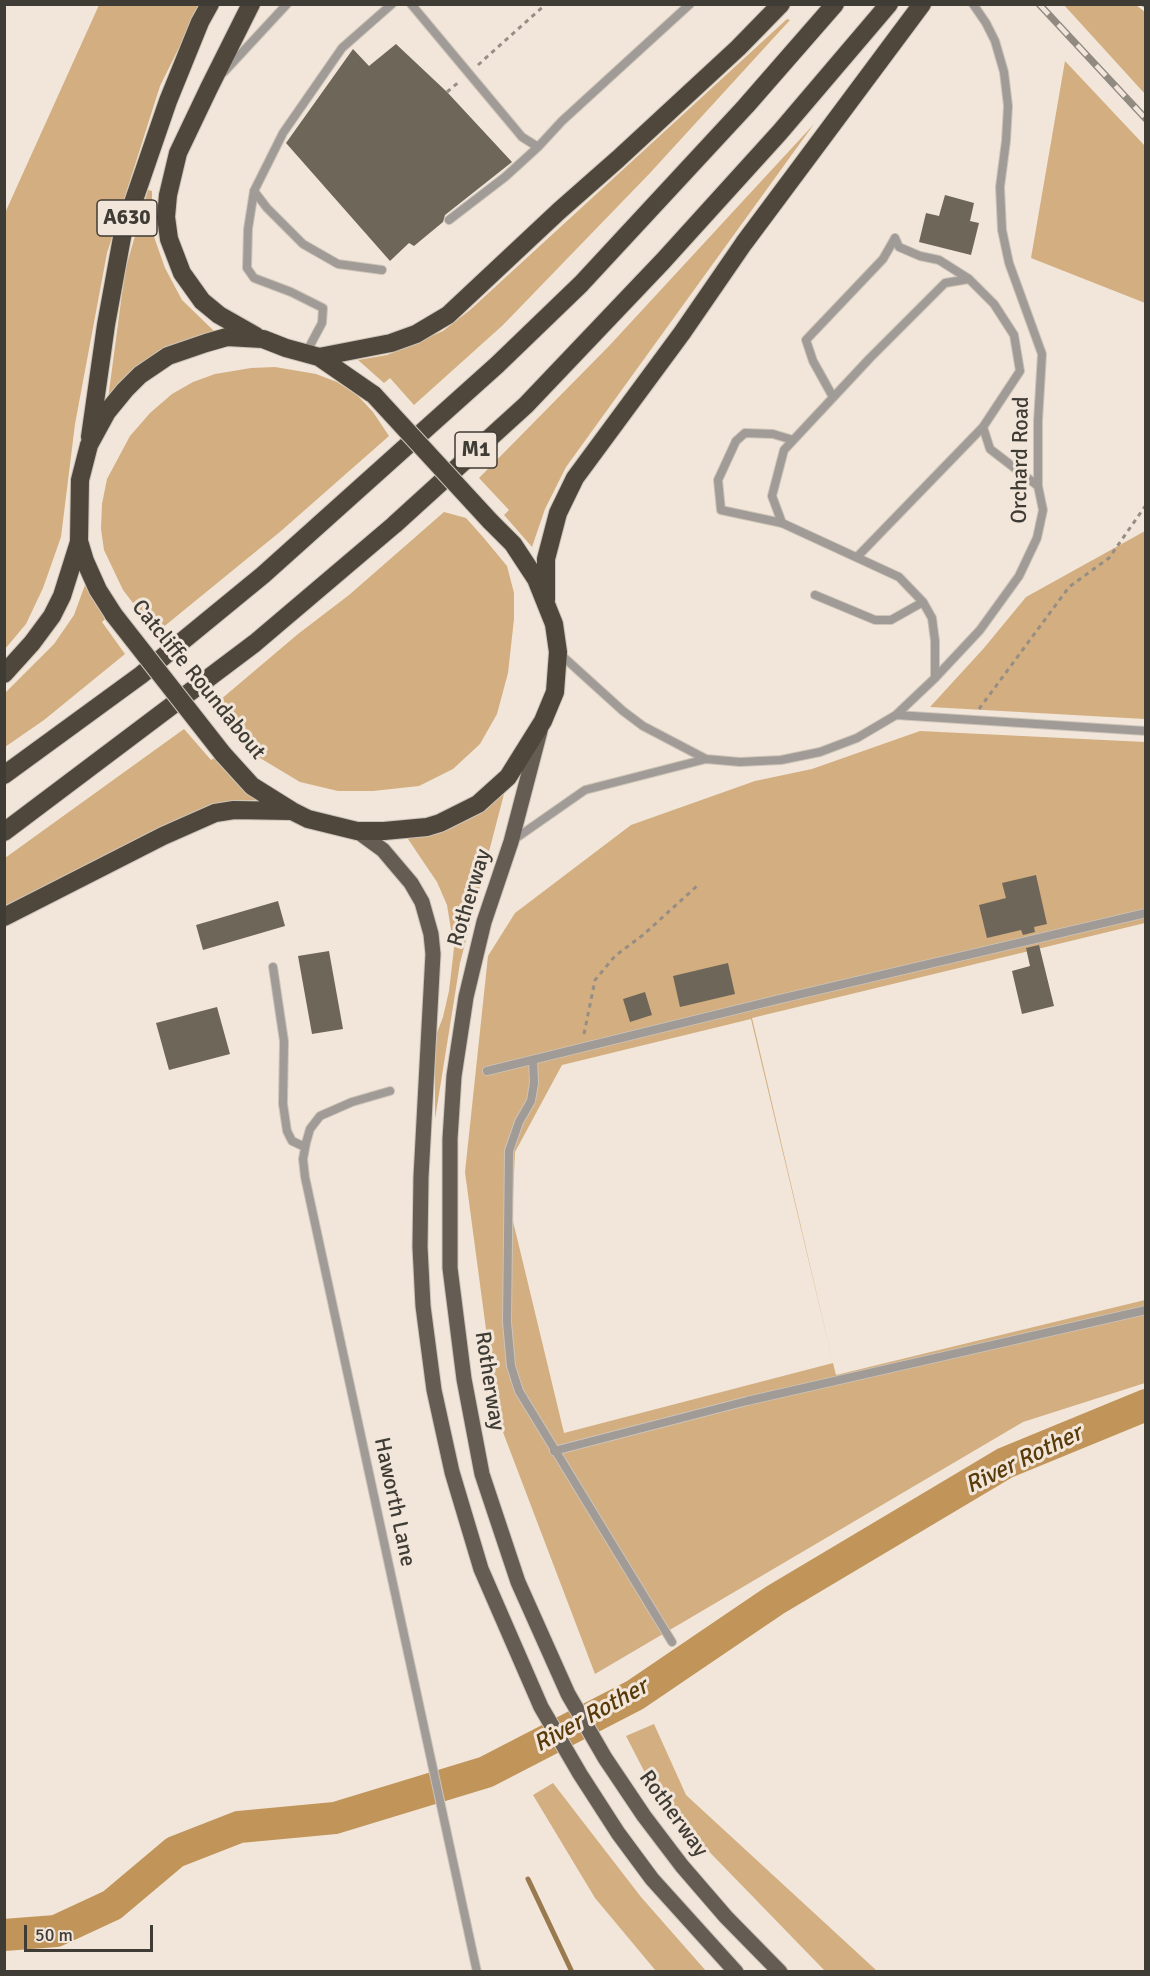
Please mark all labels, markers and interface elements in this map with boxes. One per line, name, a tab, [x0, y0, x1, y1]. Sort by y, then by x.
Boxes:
road number: A630	[97, 200, 157, 236]
street label: Orchard Road	[1007, 396, 1035, 524]
road number: M1	[455, 432, 497, 468]
street label: Catcliffe Roundabout	[125, 595, 271, 765]
street label: Rotherway	[443, 846, 497, 950]
street label: Rotherway	[468, 1329, 510, 1433]
water label: River Rother	[961, 1419, 1087, 1501]
street label: Haworth Lane	[367, 1435, 421, 1569]
water label: River Rother	[529, 1673, 653, 1759]
street label: Rotherway	[633, 1766, 713, 1862]
scale bar	[27, 1913, 156, 1951]
text: 50 m	[35, 1924, 73, 1946]

